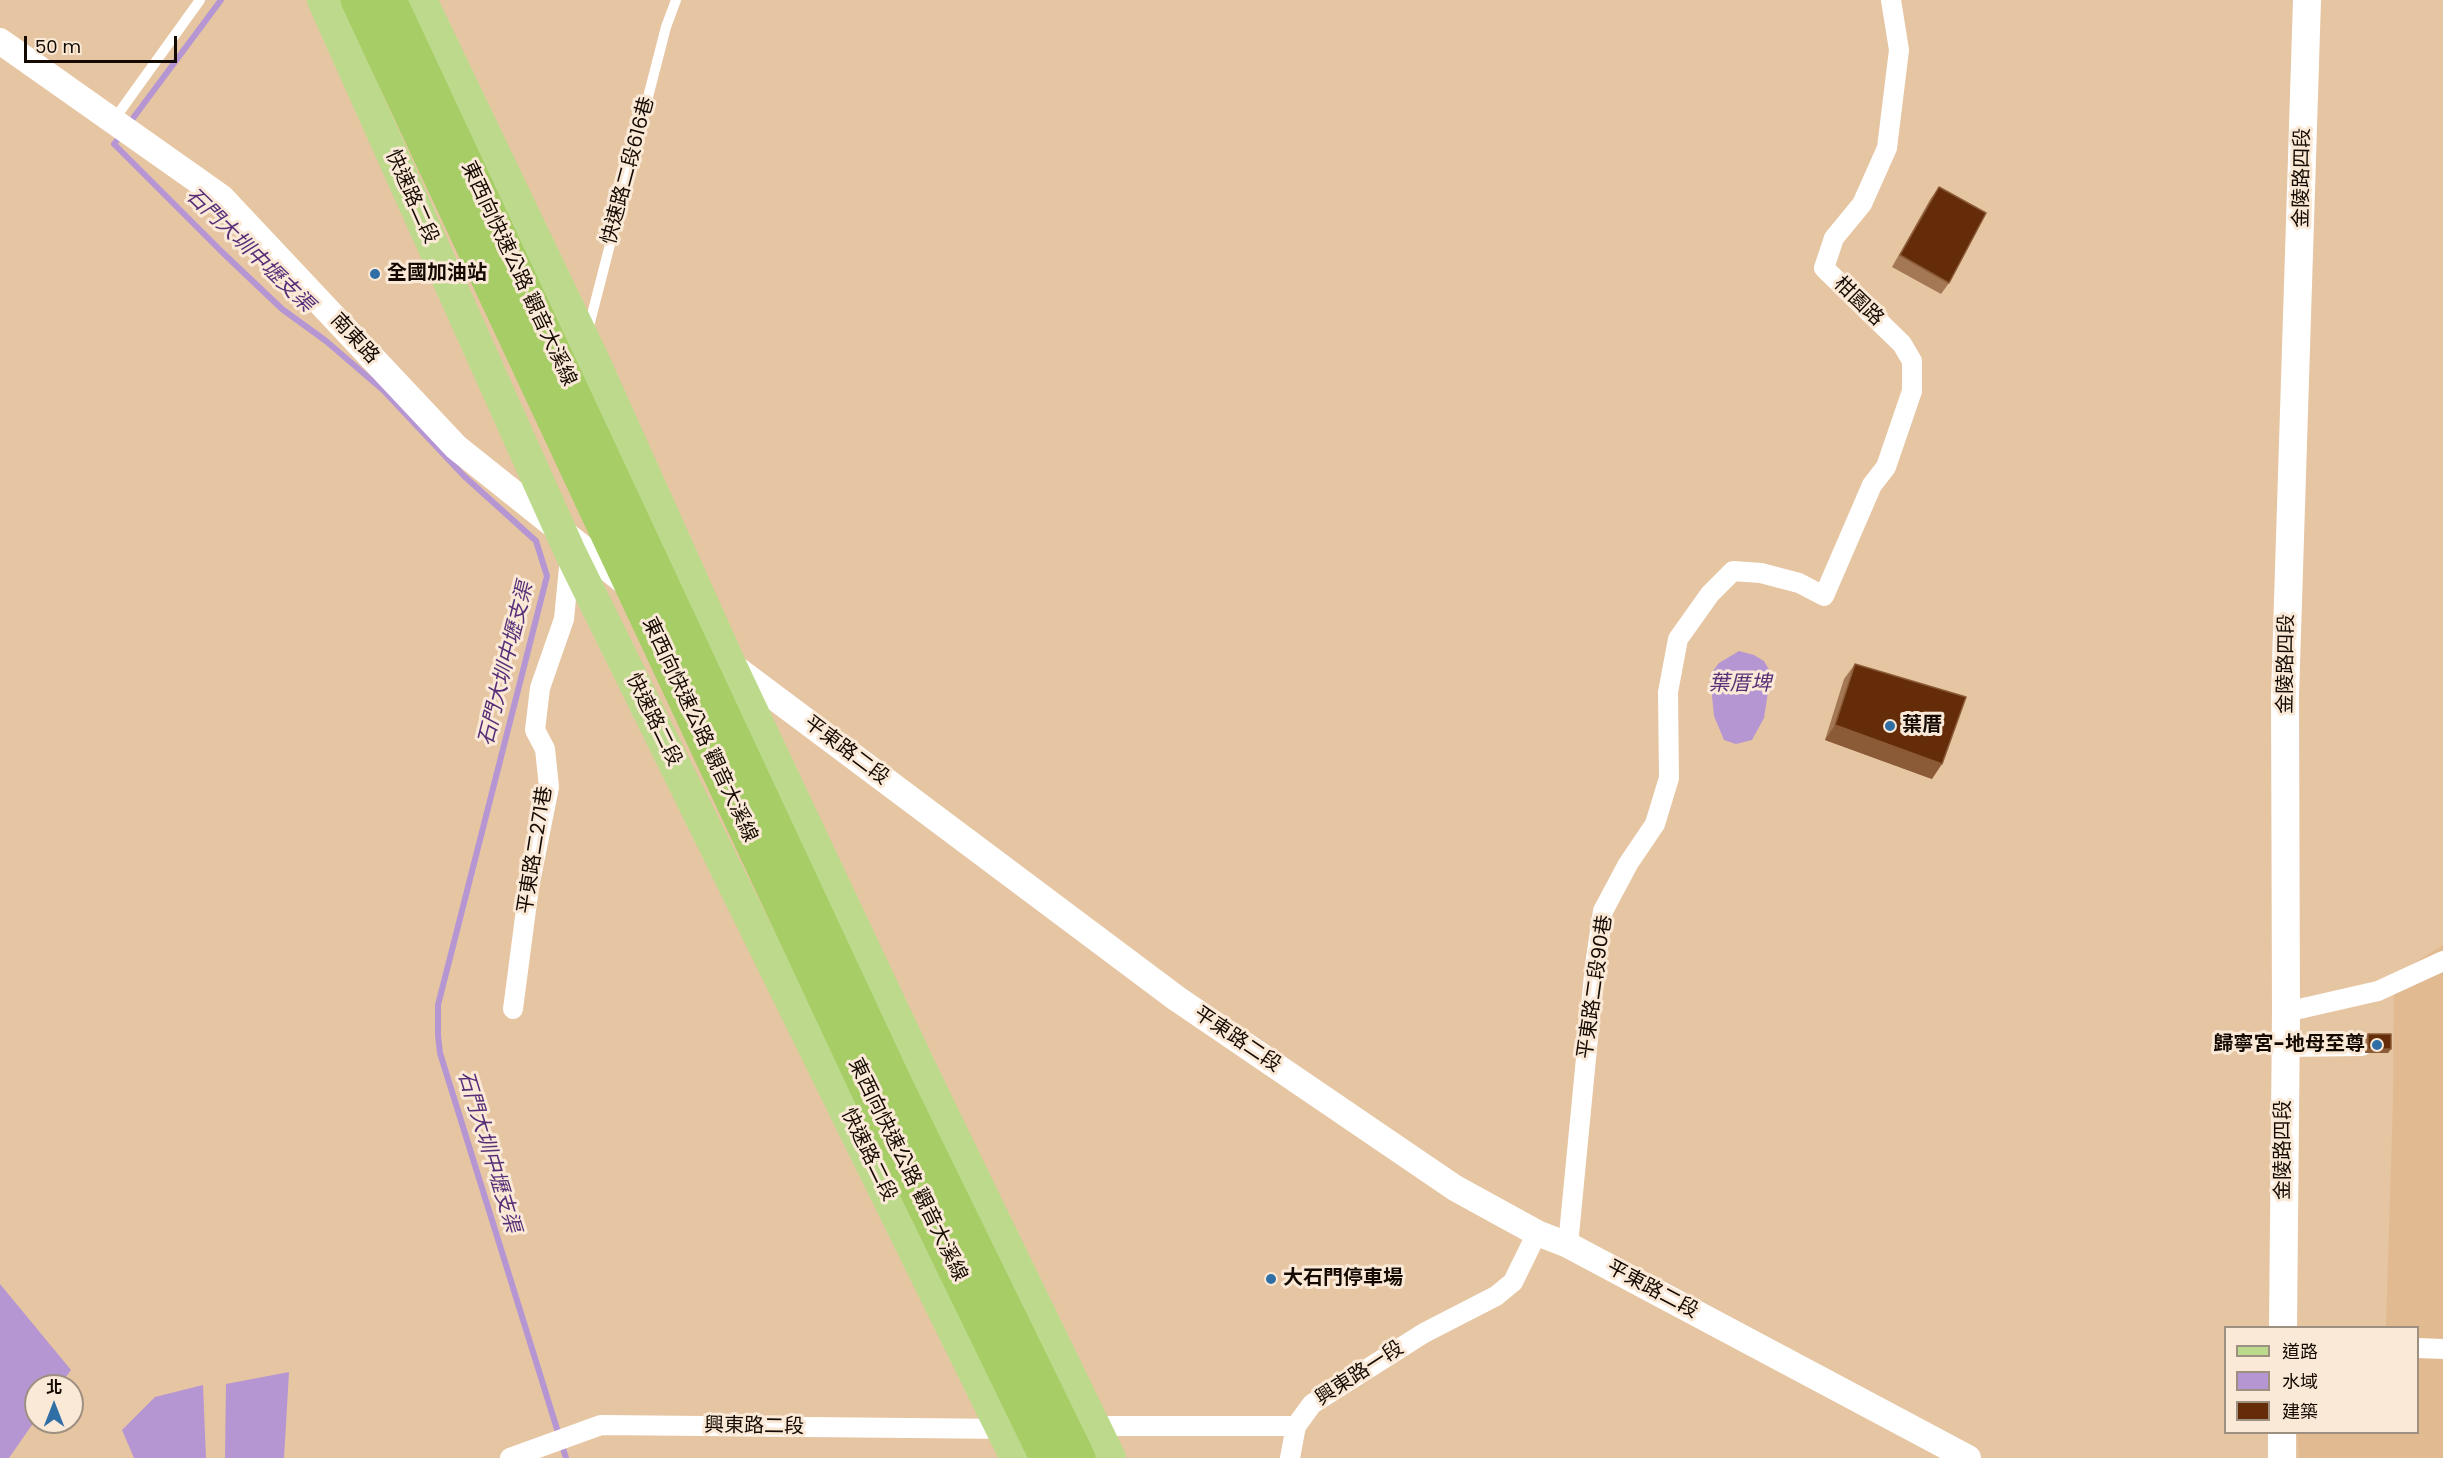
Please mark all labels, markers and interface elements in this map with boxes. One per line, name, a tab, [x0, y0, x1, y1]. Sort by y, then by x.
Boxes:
scale bar	[27, 24, 180, 62]
text: 50 m	[35, 34, 81, 59]
street label: 快速路二段616巷	[598, 95, 660, 247]
street label: 金陵路四段	[2290, 128, 2316, 228]
street label: 快速路二段	[380, 146, 442, 248]
street label: 東西向快速公路 觀音大溪線	[455, 158, 581, 390]
water label: 石門大圳中壢支渠	[180, 184, 318, 318]
place label: 全國加油站	[387, 262, 487, 286]
marker: 全國加油站	[368, 267, 382, 281]
street label: 柑園路	[1828, 273, 1888, 331]
street label: 南東路	[325, 309, 383, 369]
water label: 石門大圳中壢支渠	[474, 579, 540, 749]
street label: 東西向快速公路 觀音大溪線	[636, 614, 762, 846]
street label: 金陵路四段	[2274, 614, 2300, 714]
street label: 快速路二段	[620, 670, 686, 770]
water label: 葉厝埤	[1709, 672, 1771, 698]
street label: 平東路二段	[799, 711, 893, 791]
place label: 葉厝	[1902, 714, 1942, 738]
marker: 葉厝	[1883, 719, 1897, 733]
street label: 平東路二271巷	[514, 785, 558, 915]
street label: 平東路二段90巷	[1574, 913, 1618, 1061]
street label: 平東路二段	[1189, 1002, 1285, 1078]
place label: 歸寧宮-地母至尊	[2213, 1033, 2365, 1057]
marker: 歸寧宮-地母至尊	[2370, 1038, 2384, 1052]
street label: 東西向快速公路 觀音大溪線	[842, 1054, 972, 1286]
water label: 石門大圳中壢支渠	[451, 1068, 525, 1236]
street label: 金陵路四段	[2272, 1100, 2296, 1200]
street label: 快速路二段	[835, 1105, 901, 1205]
street label: 平東路二段	[1602, 1256, 1702, 1324]
place label: 大石門停車場	[1283, 1267, 1403, 1291]
marker: 大石門停車場	[1264, 1272, 1278, 1286]
legend	[2224, 1326, 2419, 1434]
street label: 興東路一段	[1312, 1337, 1408, 1411]
text: 道路	[2282, 1339, 2318, 1364]
text: 水域	[2282, 1369, 2318, 1394]
north arrow	[24, 1374, 84, 1434]
text: 北	[46, 1376, 62, 1399]
text: 建築	[2282, 1399, 2318, 1424]
street label: 興東路二段	[704, 1414, 804, 1440]

